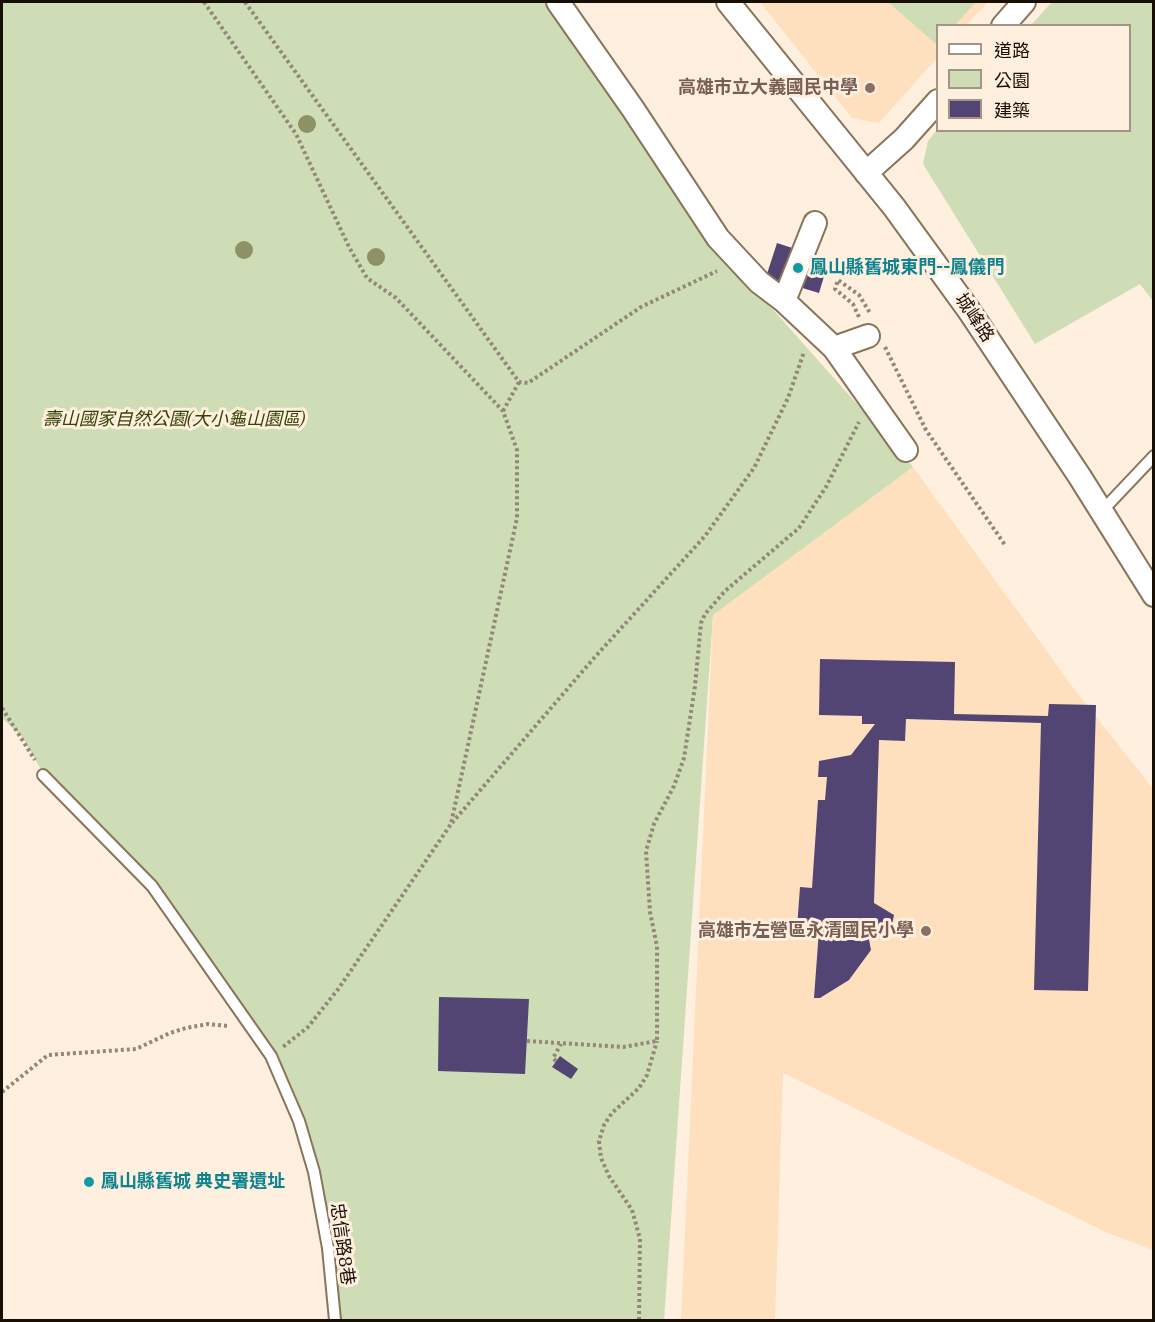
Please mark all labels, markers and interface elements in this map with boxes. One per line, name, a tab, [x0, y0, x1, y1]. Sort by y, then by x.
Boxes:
legend	[936, 24, 1131, 132]
text: 道路	[994, 39, 1030, 62]
text: 公園	[994, 69, 1030, 92]
place label: 高雄市立大義國民中學	[678, 77, 858, 99]
marker: 高雄市立大義國民中學	[863, 81, 877, 95]
text: 建築	[994, 99, 1030, 122]
place label: 鳳山縣舊城東門--鳳儀門	[810, 257, 1004, 279]
marker: 鳳山縣舊城東門--鳳儀門	[791, 261, 805, 275]
street label: 城峰路	[950, 290, 998, 346]
park label: 壽山國家自然公園(大小龜山園區)	[43, 409, 305, 431]
place label: 高雄市左營區永清國民小學	[698, 920, 914, 942]
marker: 高雄市左營區永清國民小學	[919, 924, 933, 938]
place label: 鳳山縣舊城 典史署遺址	[101, 1171, 285, 1193]
marker: 鳳山縣舊城 典史署遺址	[82, 1175, 96, 1189]
street label: 忠信路8巷	[326, 1201, 358, 1287]

